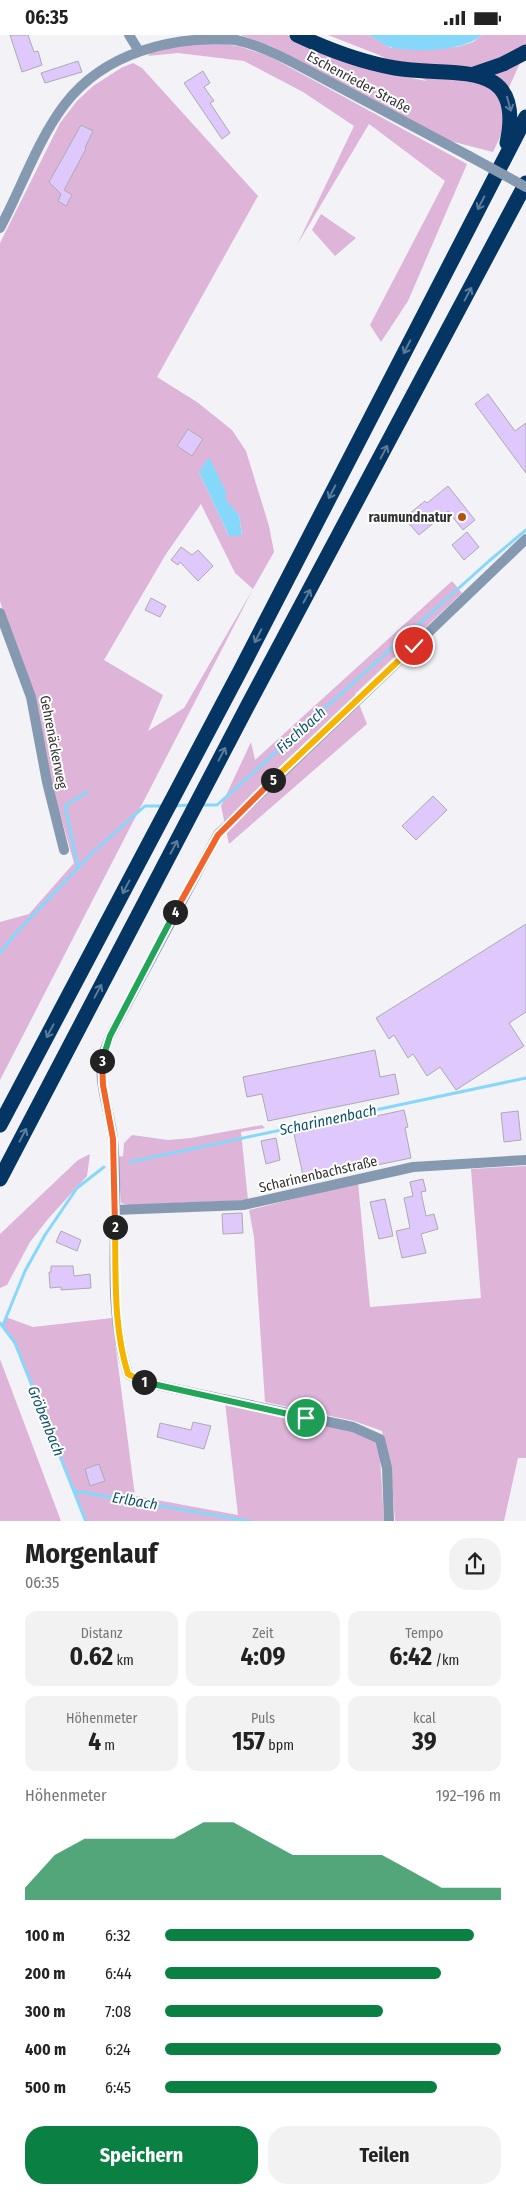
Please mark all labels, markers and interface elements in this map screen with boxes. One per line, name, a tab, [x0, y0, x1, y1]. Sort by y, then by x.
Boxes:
text: 06:35	[25, 6, 68, 29]
street label: Eschenrieder Straße	[304, 48, 414, 117]
one-way arrow	[504, 96, 514, 112]
one-way arrow	[476, 195, 485, 210]
one-way arrow	[464, 287, 473, 302]
one-way arrow	[402, 340, 412, 355]
one-way arrow	[379, 446, 389, 460]
one-way arrow	[327, 484, 336, 499]
place label: raumundnatur	[369, 509, 453, 526]
marker: raumundnatur	[456, 511, 468, 523]
one-way arrow	[302, 588, 312, 603]
pin	[393, 625, 435, 667]
one-way arrow	[253, 629, 263, 644]
icon: check	[400, 632, 428, 660]
street label: Gehrenäckerweg	[36, 694, 71, 791]
water label: Fischbach	[273, 703, 329, 757]
one-way arrow	[217, 747, 227, 762]
pin: 5	[260, 767, 286, 793]
text: 5	[270, 772, 277, 789]
one-way arrow	[169, 841, 179, 855]
one-way arrow	[121, 879, 130, 894]
pin: 4	[162, 899, 188, 925]
text: 4	[172, 904, 179, 921]
one-way arrow	[93, 984, 103, 999]
one-way arrow	[45, 1023, 54, 1038]
pin: 3	[90, 1049, 114, 1073]
text: 3	[99, 1053, 106, 1070]
water label: Scharinnenbach	[277, 1101, 378, 1139]
one-way arrow	[18, 1128, 28, 1143]
street label: Scharinenbachstraße	[257, 1153, 379, 1196]
pin: 2	[102, 1215, 128, 1239]
text: 2	[112, 1219, 119, 1236]
pin: 1	[132, 1369, 156, 1395]
text: 1	[142, 1374, 147, 1391]
water label: Gröbenbach	[24, 1383, 68, 1459]
pin	[285, 1397, 327, 1439]
icon: arrive	[292, 1404, 320, 1432]
water label: Erlbach	[111, 1488, 159, 1514]
text: Morgenlauf	[25, 1537, 157, 1570]
button: share	[449, 1538, 501, 1590]
text: 06:35	[25, 1573, 59, 1592]
text: Distanz	[81, 1625, 123, 1642]
text: Zeit	[252, 1625, 274, 1642]
text: Tempo	[405, 1625, 443, 1642]
text: 0.62	[70, 1642, 113, 1672]
text: 4:09	[241, 1642, 285, 1672]
text: 6:42	[389, 1642, 432, 1672]
text: km	[113, 1652, 134, 1669]
text: /km	[432, 1652, 459, 1669]
text: Höhenmeter	[66, 1710, 137, 1727]
text: Puls	[251, 1710, 275, 1727]
text: kcal	[413, 1710, 436, 1727]
text: 4	[88, 1727, 101, 1757]
text: 157	[232, 1727, 265, 1757]
text: 39	[412, 1727, 437, 1757]
text: m	[101, 1737, 115, 1754]
text: bpm	[265, 1737, 294, 1754]
text: Höhenmeter	[25, 1786, 107, 1805]
text: 192–196 m	[436, 1786, 501, 1805]
text: 100 m	[25, 1926, 65, 1945]
text: 6:32	[105, 1926, 131, 1945]
text: 200 m	[25, 1964, 65, 1983]
text: 6:44	[105, 1964, 132, 1983]
text: 300 m	[25, 2002, 66, 2021]
text: 7:08	[105, 2002, 131, 2021]
text: 400 m	[25, 2040, 66, 2059]
text: 6:24	[105, 2040, 131, 2059]
text: 500 m	[25, 2078, 66, 2097]
text: 6:45	[105, 2078, 131, 2097]
button: Speichern	[25, 2126, 258, 2184]
button: Teilen	[268, 2126, 501, 2184]

